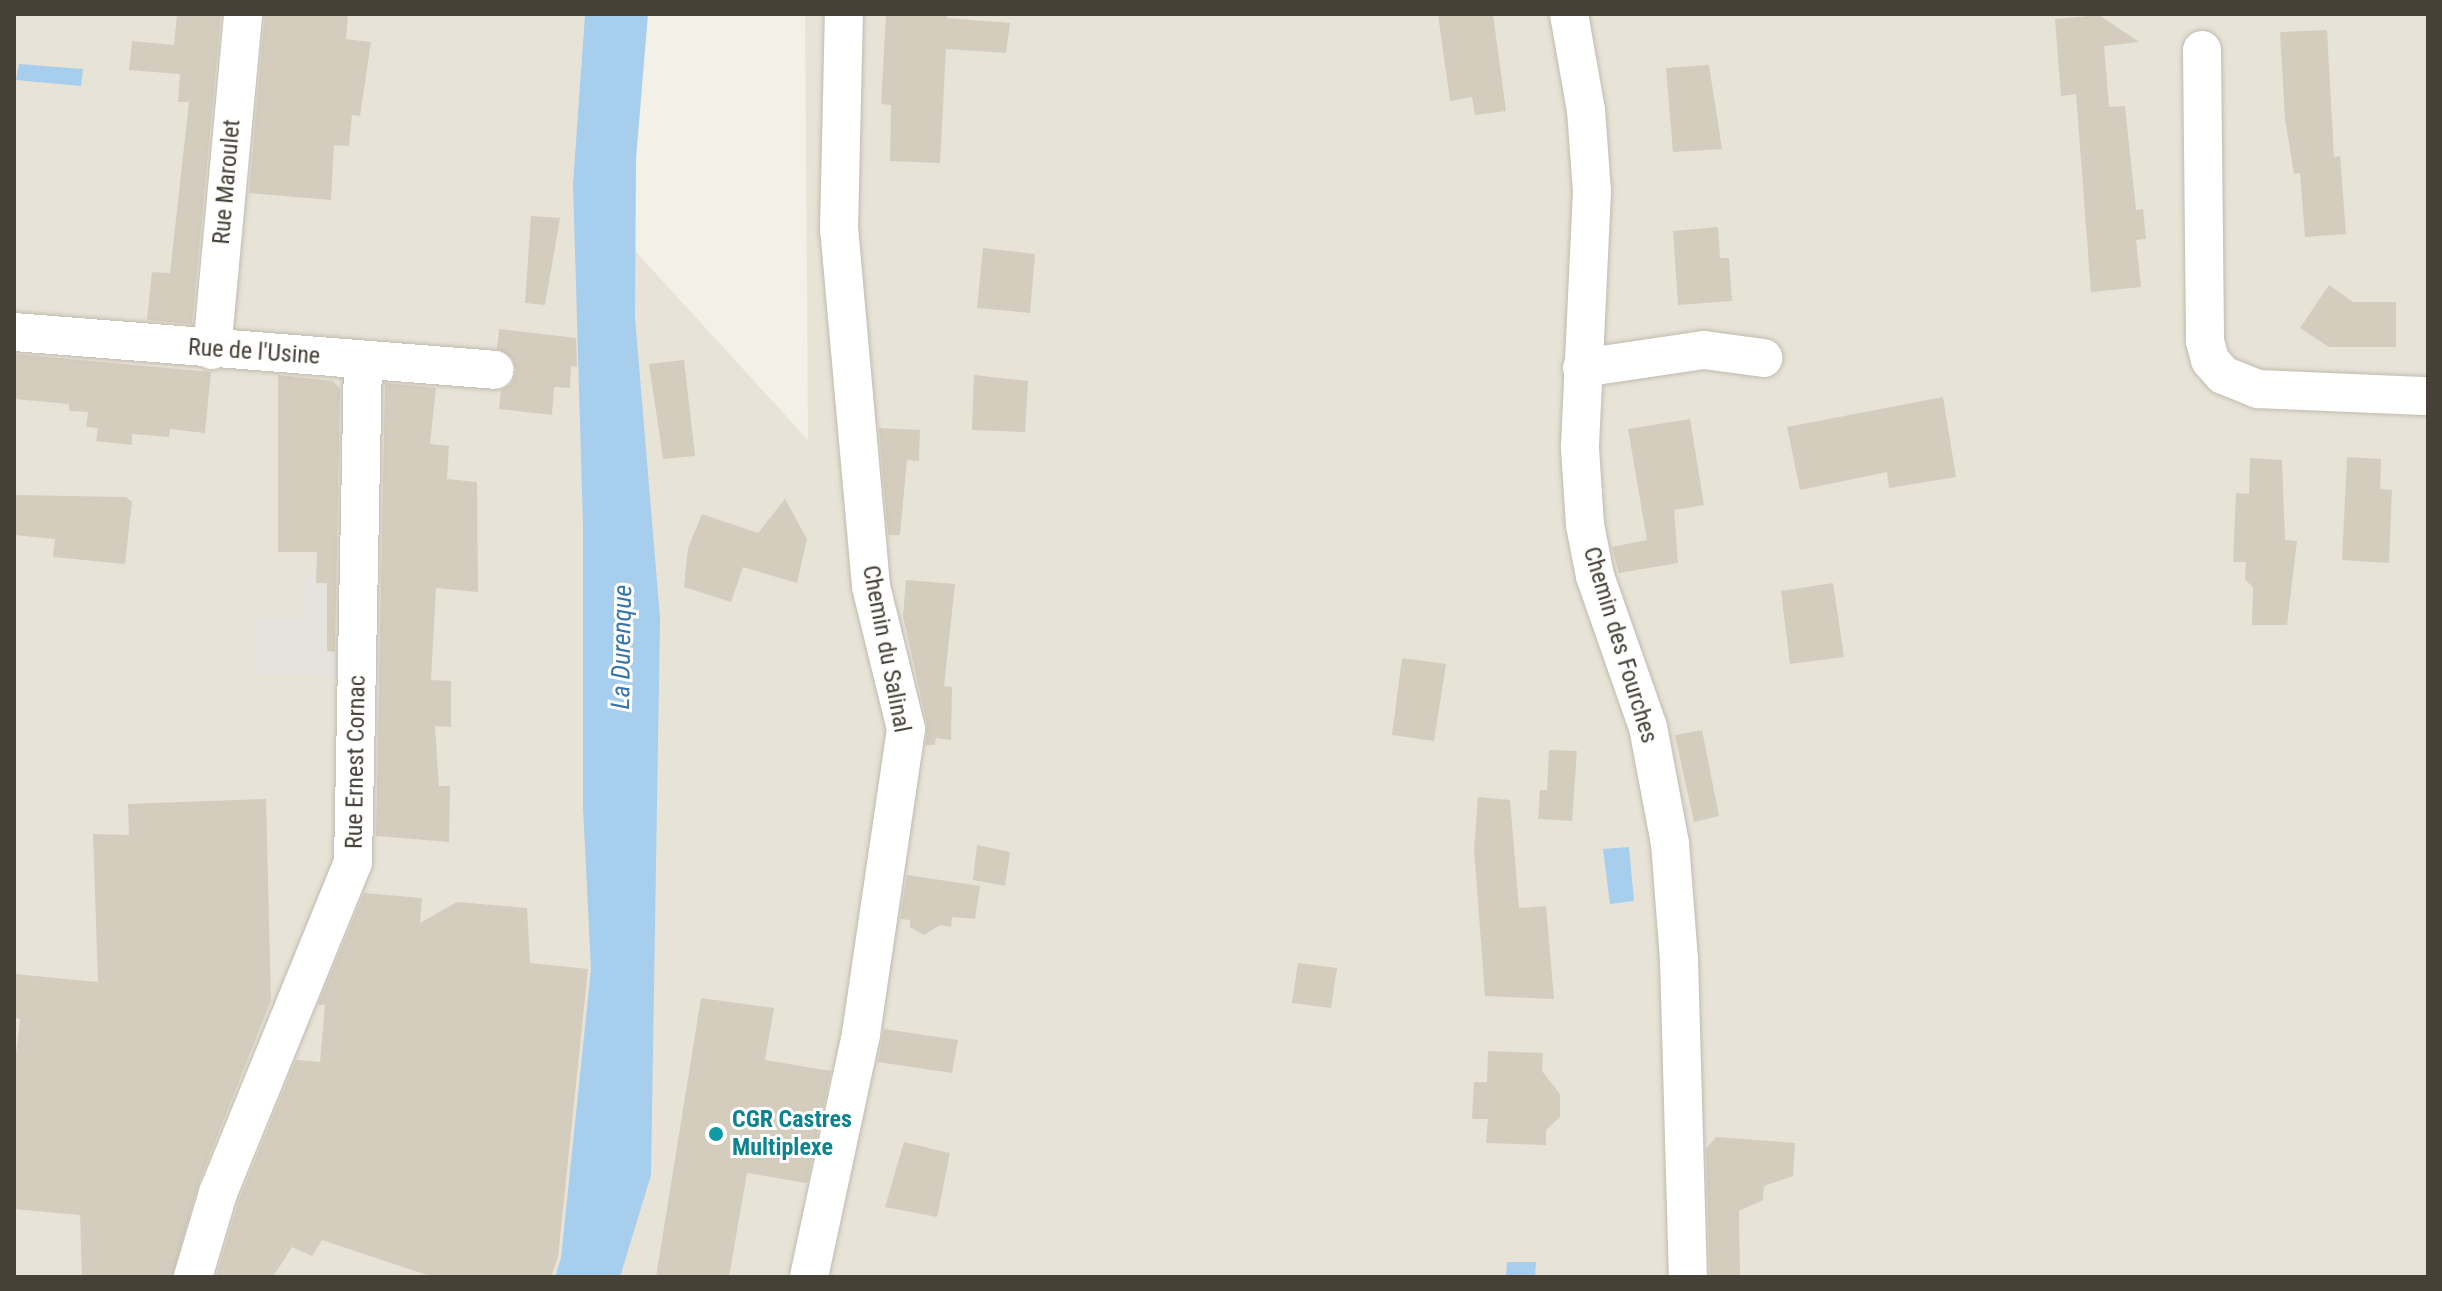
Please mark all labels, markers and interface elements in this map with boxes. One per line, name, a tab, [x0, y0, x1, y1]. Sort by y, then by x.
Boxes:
street label: Rue Maroulet	[207, 118, 247, 246]
street label: Rue de l'Usine	[187, 333, 321, 371]
street label: Chemin des Fourches	[1576, 543, 1664, 747]
street label: Chemin du Salinal	[856, 563, 916, 735]
water label: La Durenque	[605, 584, 639, 710]
street label: Rue Ernest Cornac	[340, 675, 372, 849]
place label: CGR Castres Multiplexe	[732, 1106, 852, 1162]
marker: CGR Castres Multiplexe	[707, 1125, 725, 1143]

